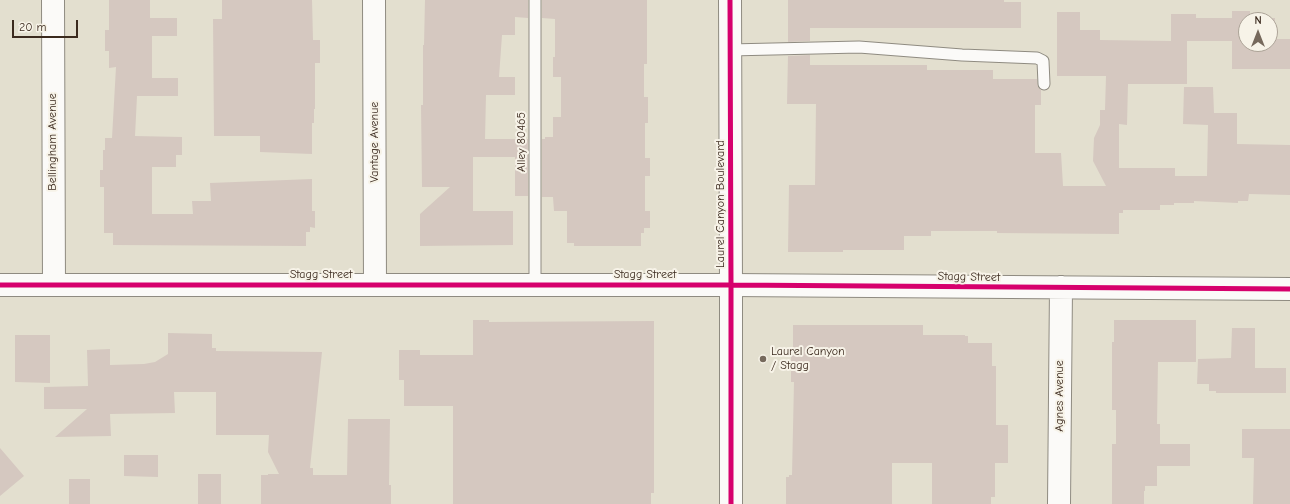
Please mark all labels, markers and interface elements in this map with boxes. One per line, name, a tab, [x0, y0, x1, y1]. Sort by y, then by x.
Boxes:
scale bar	[14, 12, 80, 38]
north arrow	[1238, 12, 1278, 52]
text: N	[1254, 14, 1262, 27]
text: 20 m	[19, 20, 47, 34]
street label: Bellingham Avenue	[46, 93, 60, 191]
street label: Vantage Avenue	[368, 102, 382, 182]
street label: Alley 80465	[515, 112, 529, 172]
street label: Laurel Canyon Boulevard	[714, 140, 728, 268]
street label: Stagg Street	[290, 268, 352, 282]
street label: Stagg Street	[614, 268, 676, 282]
street label: Stagg Street	[938, 269, 1000, 285]
place label: Laurel Canyon / Stagg	[771, 345, 845, 373]
marker: Laurel Canyon / Stagg	[758, 354, 768, 364]
street label: Agnes Avenue	[1053, 360, 1067, 432]

